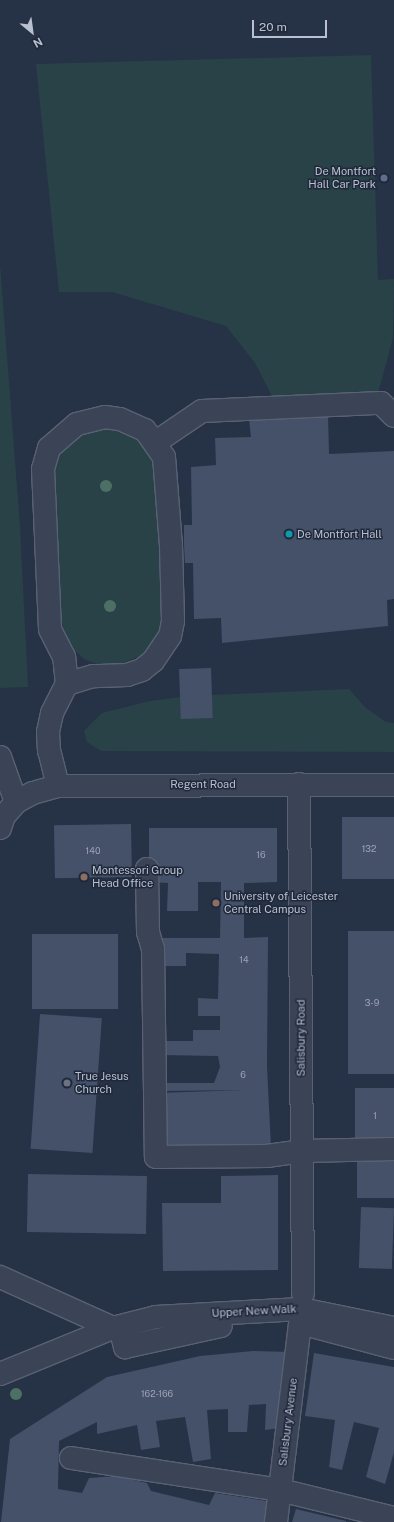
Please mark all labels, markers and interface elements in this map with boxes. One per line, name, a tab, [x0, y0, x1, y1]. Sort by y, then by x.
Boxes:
north arrow	[12, 12, 52, 52]
scale bar	[254, 12, 329, 38]
text: 20 m	[259, 20, 287, 34]
text: N	[31, 35, 44, 50]
place label: De Montfort Hall Car Park	[308, 165, 376, 191]
marker: De Montfort Hall Car Park	[379, 173, 389, 183]
place label: De Montfort Hall	[297, 527, 382, 541]
marker: De Montfort Hall	[284, 529, 294, 539]
street label: Regent Road	[170, 777, 236, 791]
house number: 132	[362, 844, 376, 854]
house number: 140	[86, 846, 100, 856]
house number: 16	[256, 850, 266, 860]
place label: Montessori Group Head Office	[92, 864, 183, 890]
marker: Montessori Group Head Office	[79, 872, 89, 882]
place label: University of Leicester Central Campus	[224, 890, 338, 916]
marker: University of Leicester Central Campus	[211, 898, 221, 908]
house number: 14	[239, 955, 249, 965]
house number: 3-9	[365, 998, 379, 1008]
street label: Salisbury Road	[294, 999, 308, 1077]
place label: True Jesus Church	[75, 1070, 129, 1096]
house number: 6	[240, 1070, 246, 1080]
marker: True Jesus Church	[62, 1078, 72, 1088]
house number: 1	[373, 1111, 377, 1121]
street label: Upper New Walk	[211, 1302, 297, 1320]
street label: Salisbury Avenue	[276, 1377, 300, 1467]
house number: 162-166	[141, 1389, 173, 1399]

